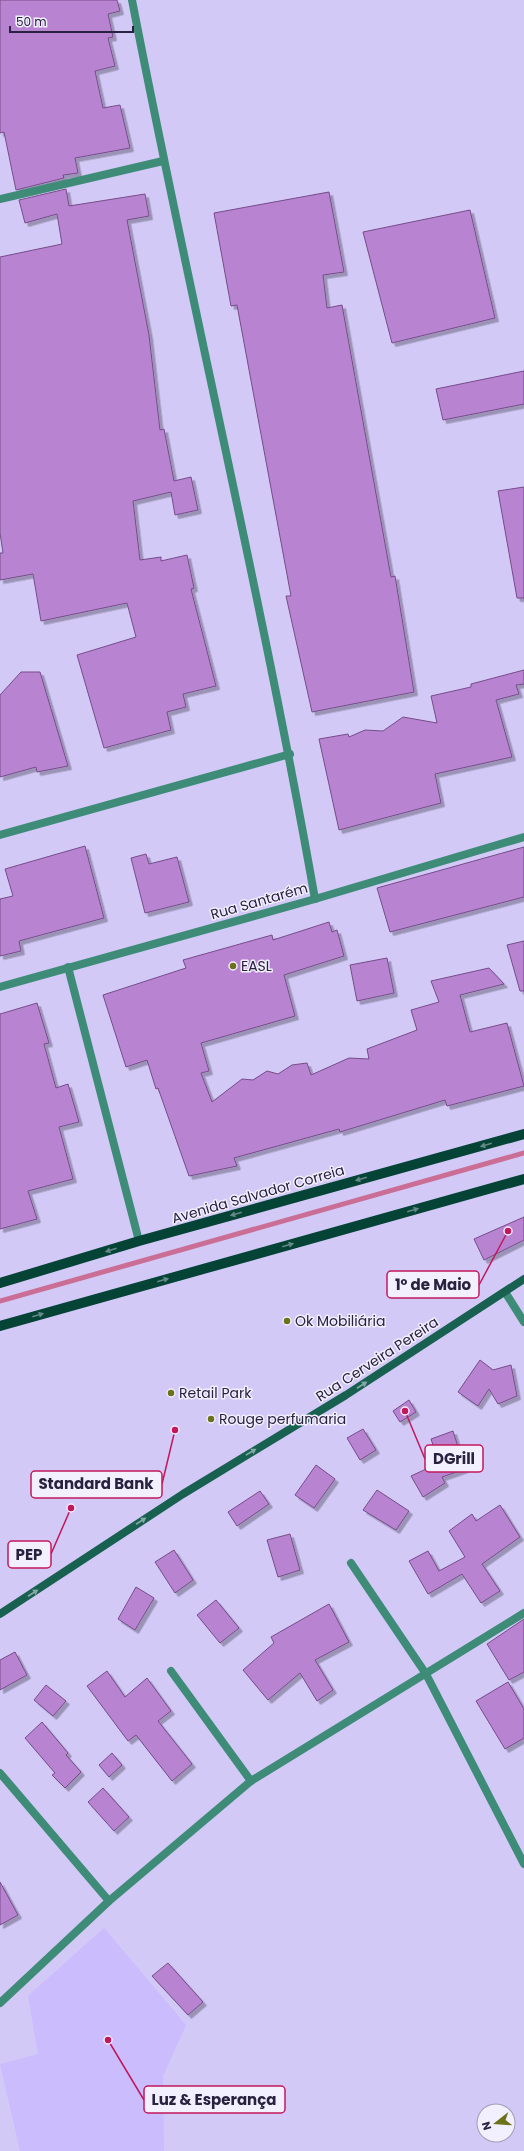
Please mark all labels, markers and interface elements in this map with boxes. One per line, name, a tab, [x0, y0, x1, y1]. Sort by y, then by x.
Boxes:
scale bar	[10, 8, 133, 34]
text: 50 m	[16, 13, 47, 30]
street label: Rua Santarém	[208, 878, 310, 924]
place label: EASL	[241, 956, 272, 976]
marker: EASL	[228, 961, 238, 971]
one-way arrow	[480, 1142, 493, 1148]
street label: Avenida Salvador Correia	[169, 1160, 347, 1228]
one-way arrow	[355, 1177, 367, 1183]
one-way arrow	[407, 1207, 419, 1213]
one-way arrow	[230, 1211, 242, 1217]
one-way arrow	[282, 1242, 294, 1248]
one-way arrow	[105, 1247, 117, 1253]
callout: 1º de Maio	[387, 1271, 479, 1298]
text: 1º de Maio	[395, 1274, 472, 1295]
one-way arrow	[157, 1277, 169, 1283]
place label: Ok Mobiliária	[295, 1311, 385, 1331]
one-way arrow	[32, 1312, 44, 1318]
street label: Rua Cerveira Pereira	[312, 1312, 442, 1406]
marker: Ok Mobiliária	[282, 1316, 292, 1326]
one-way arrow	[357, 1381, 368, 1389]
place label: Retail Park	[179, 1383, 252, 1403]
marker: Retail Park	[166, 1388, 176, 1398]
place label: Rouge perfumaria	[219, 1409, 346, 1429]
marker: Rouge perfumaria	[206, 1414, 216, 1424]
callout: DGrill	[425, 1445, 483, 1472]
text: DGrill	[433, 1448, 475, 1469]
one-way arrow	[245, 1449, 257, 1456]
callout: Standard Bank	[31, 1471, 162, 1498]
text: Standard Bank	[38, 1473, 154, 1494]
one-way arrow	[136, 1517, 146, 1525]
callout: PEP	[8, 1541, 51, 1568]
text: PEP	[16, 1544, 42, 1565]
one-way arrow	[27, 1589, 38, 1597]
callout: Luz & Esperança	[144, 2086, 285, 2113]
text: Luz & Esperança	[152, 2089, 276, 2110]
north arrow	[476, 2103, 516, 2143]
text: N	[478, 2120, 495, 2132]

